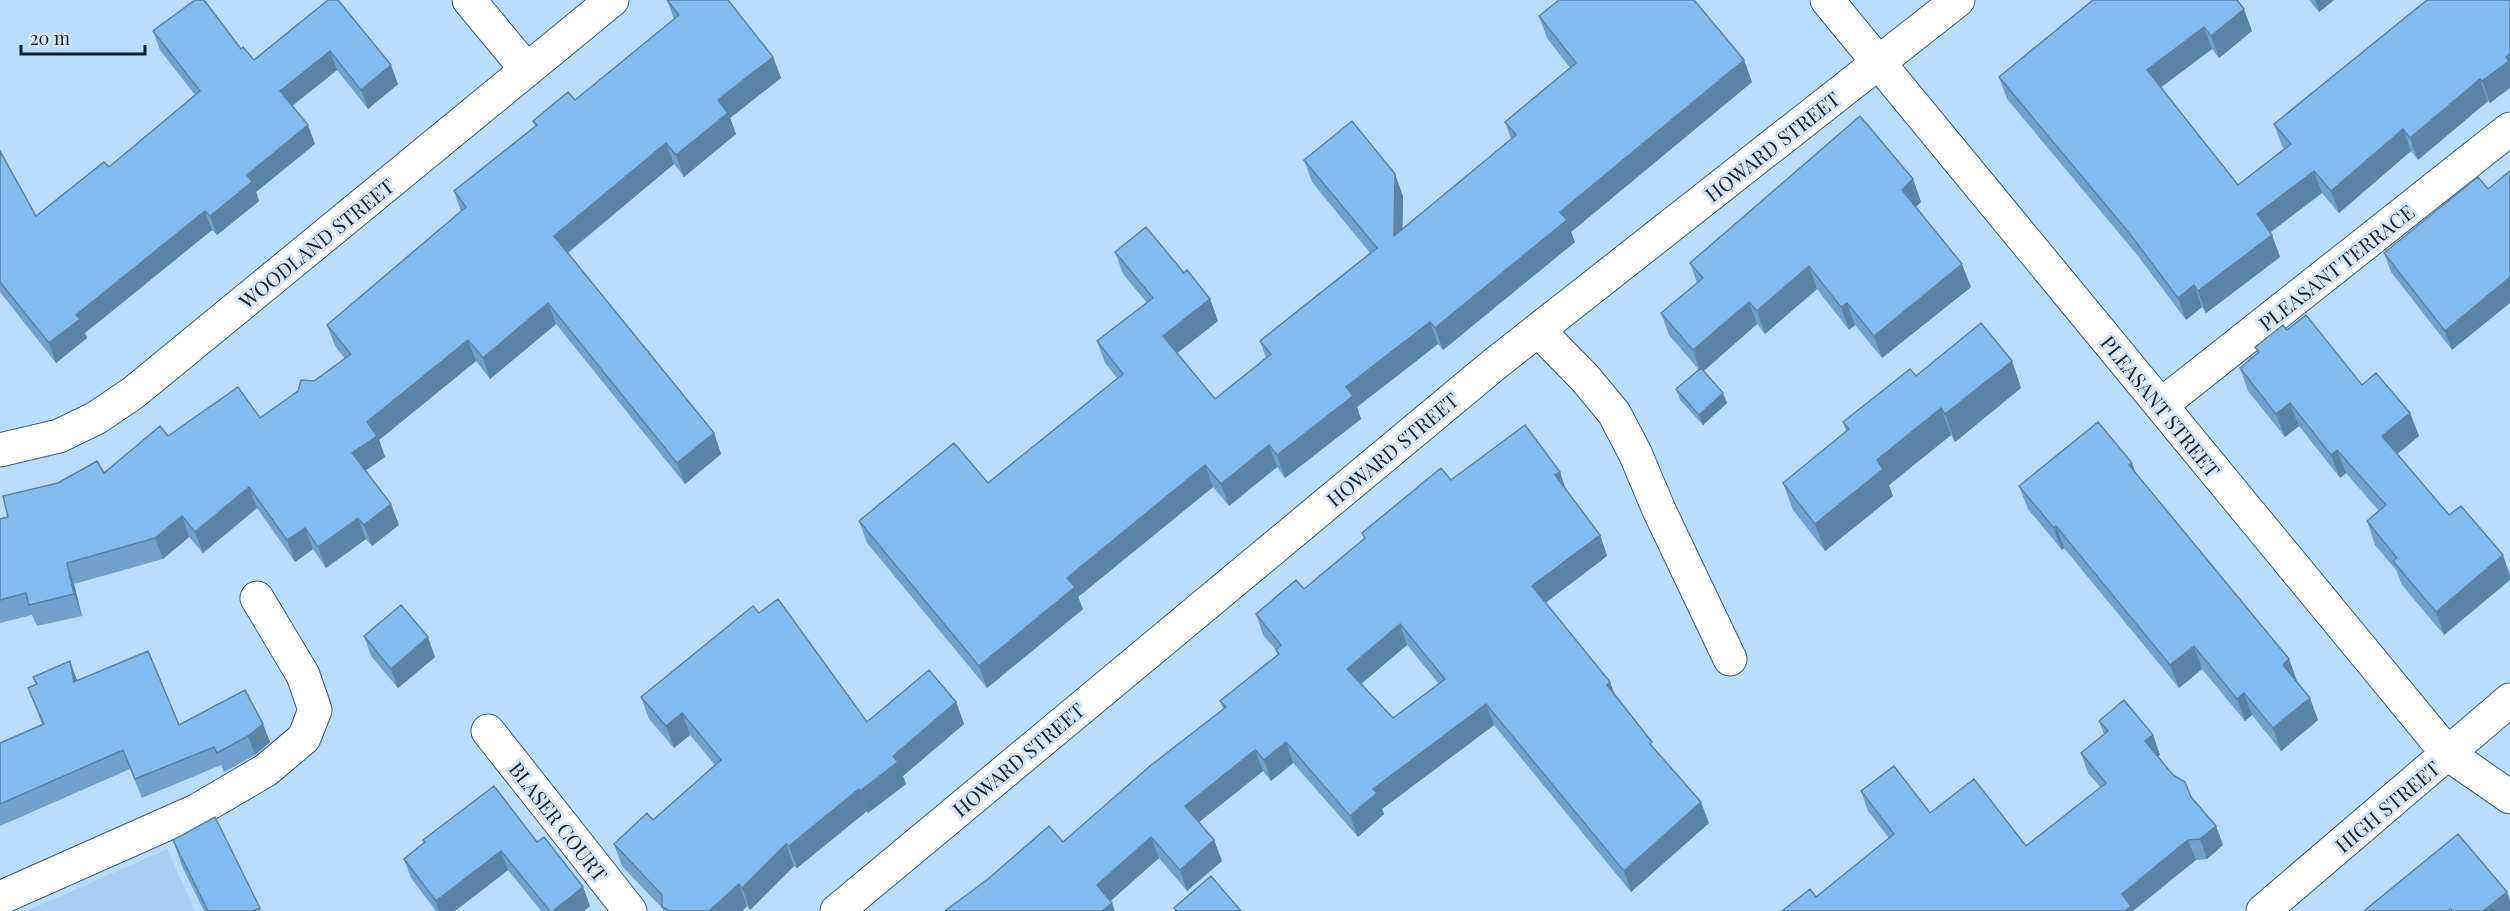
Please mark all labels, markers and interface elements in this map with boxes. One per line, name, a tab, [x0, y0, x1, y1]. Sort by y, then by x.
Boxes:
scale bar	[21, 18, 146, 56]
text: 20 m	[30, 26, 70, 50]
street label: HOWARD STREET	[1699, 85, 1845, 207]
street label: WOODLAND STREET	[232, 172, 399, 315]
street label: PLEASANT TERRACE	[2253, 198, 2419, 336]
street label: PLEASANT STREET	[2095, 329, 2227, 483]
street label: HOWARD STREET	[1320, 386, 1464, 512]
street label: HOWARD STREET	[946, 696, 1090, 822]
street label: HIGH STREET	[2329, 754, 2445, 858]
street label: BLASER COURT	[504, 756, 614, 886]

